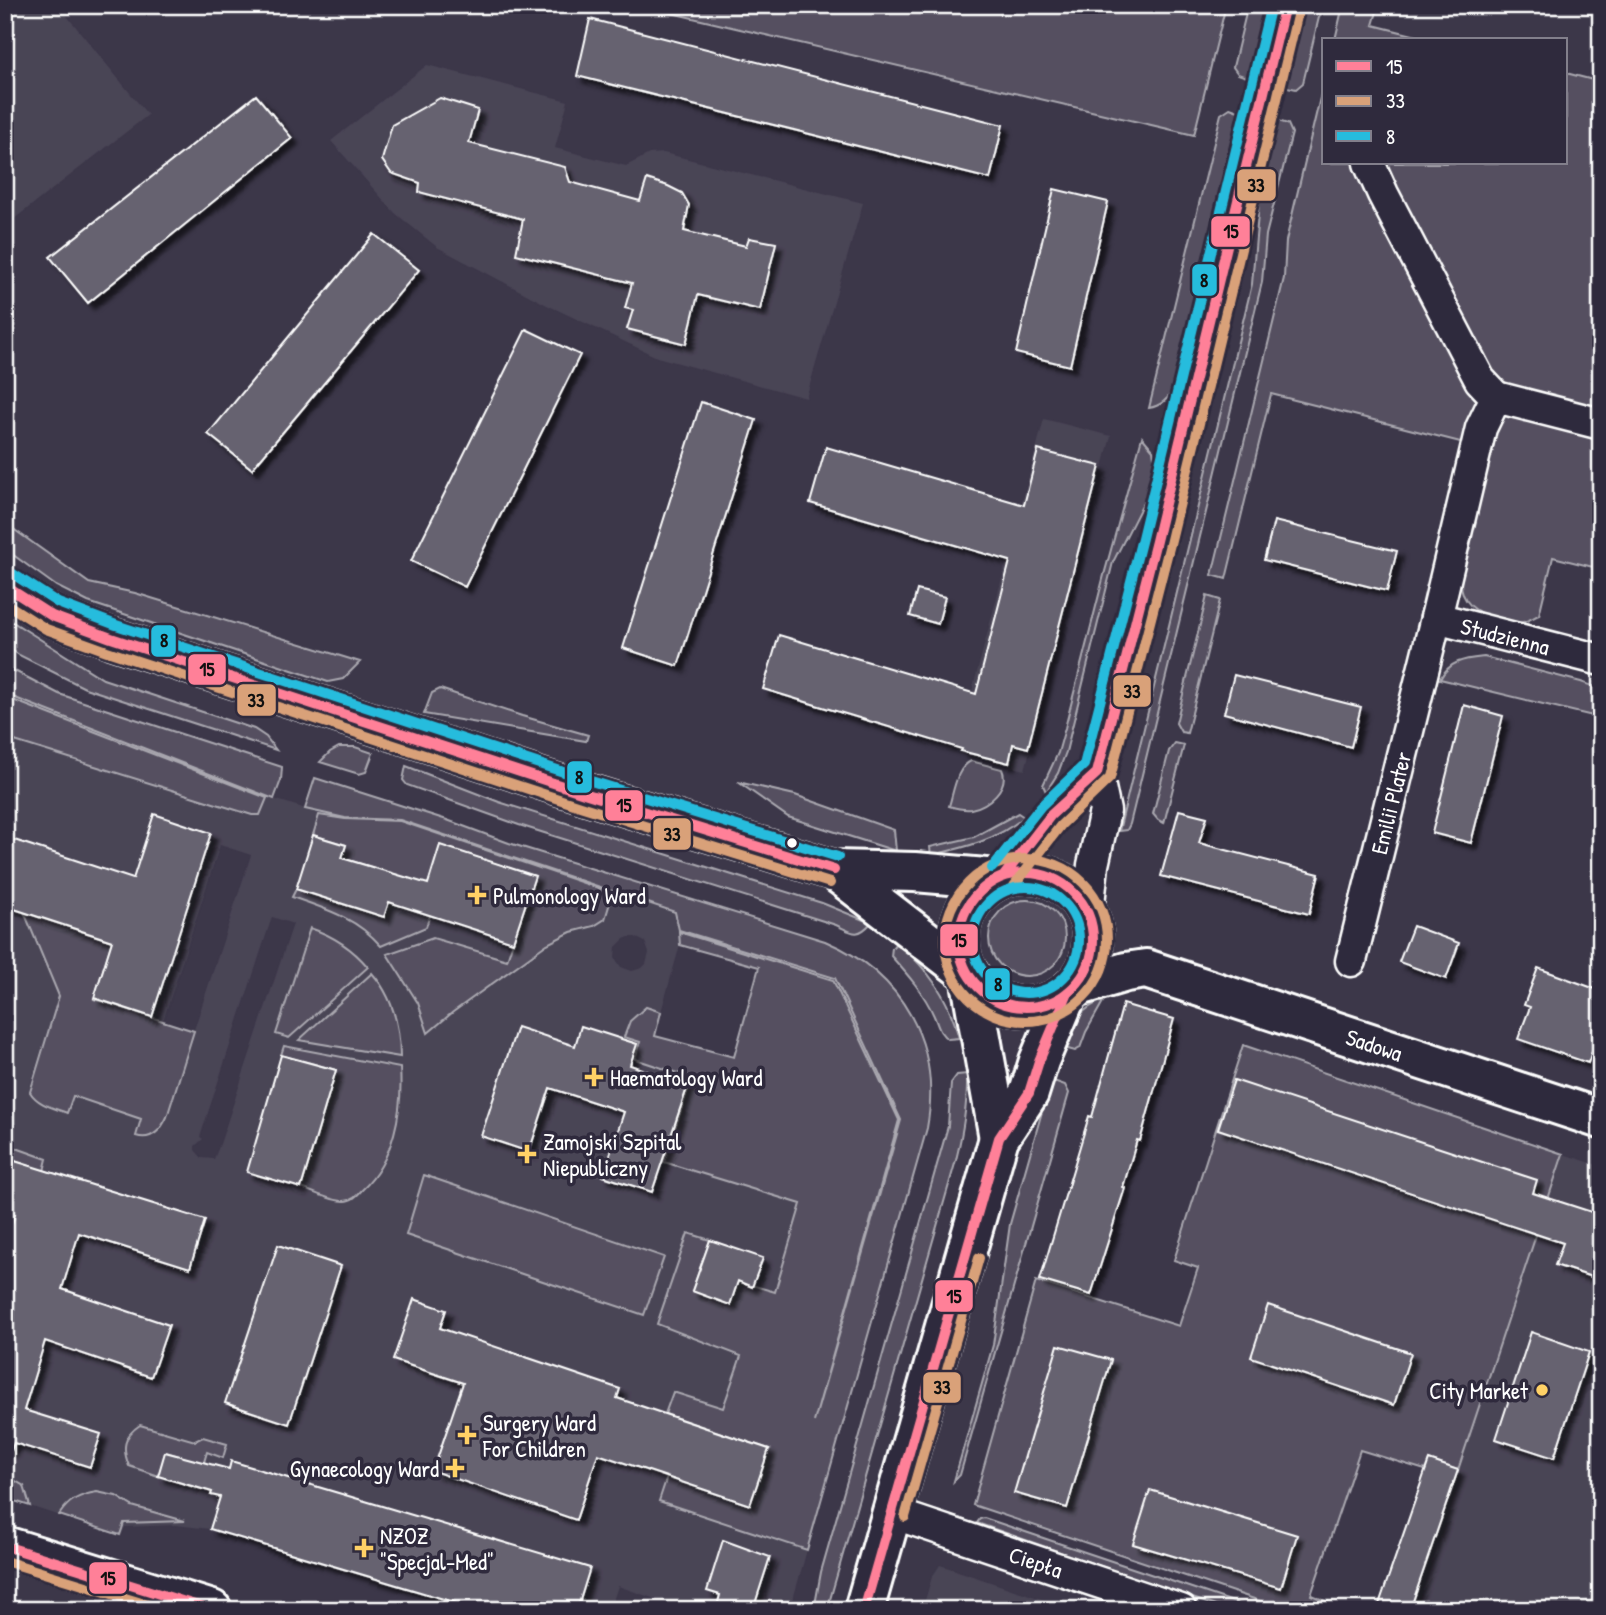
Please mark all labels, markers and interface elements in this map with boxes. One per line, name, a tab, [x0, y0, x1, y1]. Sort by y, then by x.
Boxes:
legend	[1322, 38, 1568, 164]
text: 15	[1386, 52, 1403, 81]
text: 33	[1386, 86, 1405, 115]
text: 8	[1386, 122, 1395, 151]
line badge: 33	[1236, 168, 1277, 202]
text: 33	[1247, 172, 1265, 198]
line badge: 15	[1210, 215, 1251, 248]
text: 15	[1224, 218, 1239, 244]
line badge: 8	[1191, 263, 1218, 297]
text: 8	[1200, 267, 1208, 293]
street label: Studzienna	[1458, 609, 1553, 662]
line badge: 8	[150, 624, 177, 658]
text: 8	[160, 627, 168, 653]
line badge: 15	[187, 653, 227, 686]
text: 15	[200, 656, 215, 682]
line badge: 33	[1112, 674, 1152, 708]
text: 33	[1123, 678, 1141, 704]
line badge: 33	[236, 683, 277, 717]
text: 33	[247, 687, 265, 713]
street label: Emilii Plater	[1363, 748, 1418, 857]
line badge: 8	[566, 760, 593, 794]
text: 8	[575, 764, 583, 790]
line badge: 15	[604, 789, 644, 822]
text: 15	[617, 792, 632, 818]
line badge: 33	[652, 817, 692, 851]
text: 33	[663, 821, 681, 847]
unlabelled marker	[785, 836, 799, 850]
place label: Pulmonology Ward	[493, 880, 646, 911]
marker: Pulmonology Ward	[467, 885, 487, 905]
line badge: 15	[939, 923, 979, 957]
text: 15	[952, 927, 967, 953]
line badge: 8	[984, 967, 1011, 1001]
text: 8	[994, 971, 1002, 997]
street label: Sadowa	[1342, 1021, 1407, 1068]
place label: Haematology Ward	[610, 1062, 762, 1093]
marker: Haematology Ward	[584, 1067, 604, 1087]
place label: Zamojski Szpital Niepubliczny	[543, 1126, 682, 1183]
marker: Zamojski Szpital Niepubliczny	[517, 1144, 537, 1164]
line badge: 15	[934, 1279, 974, 1313]
text: 15	[947, 1283, 962, 1309]
line badge: 33	[922, 1371, 962, 1404]
text: 33	[933, 1374, 951, 1400]
place label: City Market	[1429, 1375, 1529, 1406]
marker: City Market	[1534, 1382, 1550, 1398]
place label: Surgery Ward For Children	[482, 1407, 596, 1464]
marker: Surgery Ward For Children	[457, 1425, 477, 1445]
place label: Gynaecology Ward	[290, 1453, 439, 1484]
marker: Gynaecology Ward	[445, 1458, 465, 1478]
place label: NZOZ "Specjal-Med"	[380, 1520, 494, 1577]
marker: NZOZ "Specjal-Med"	[354, 1538, 374, 1558]
street label: Ciepła	[1005, 1538, 1067, 1585]
line badge: 15	[88, 1561, 128, 1595]
text: 15	[101, 1565, 116, 1591]

